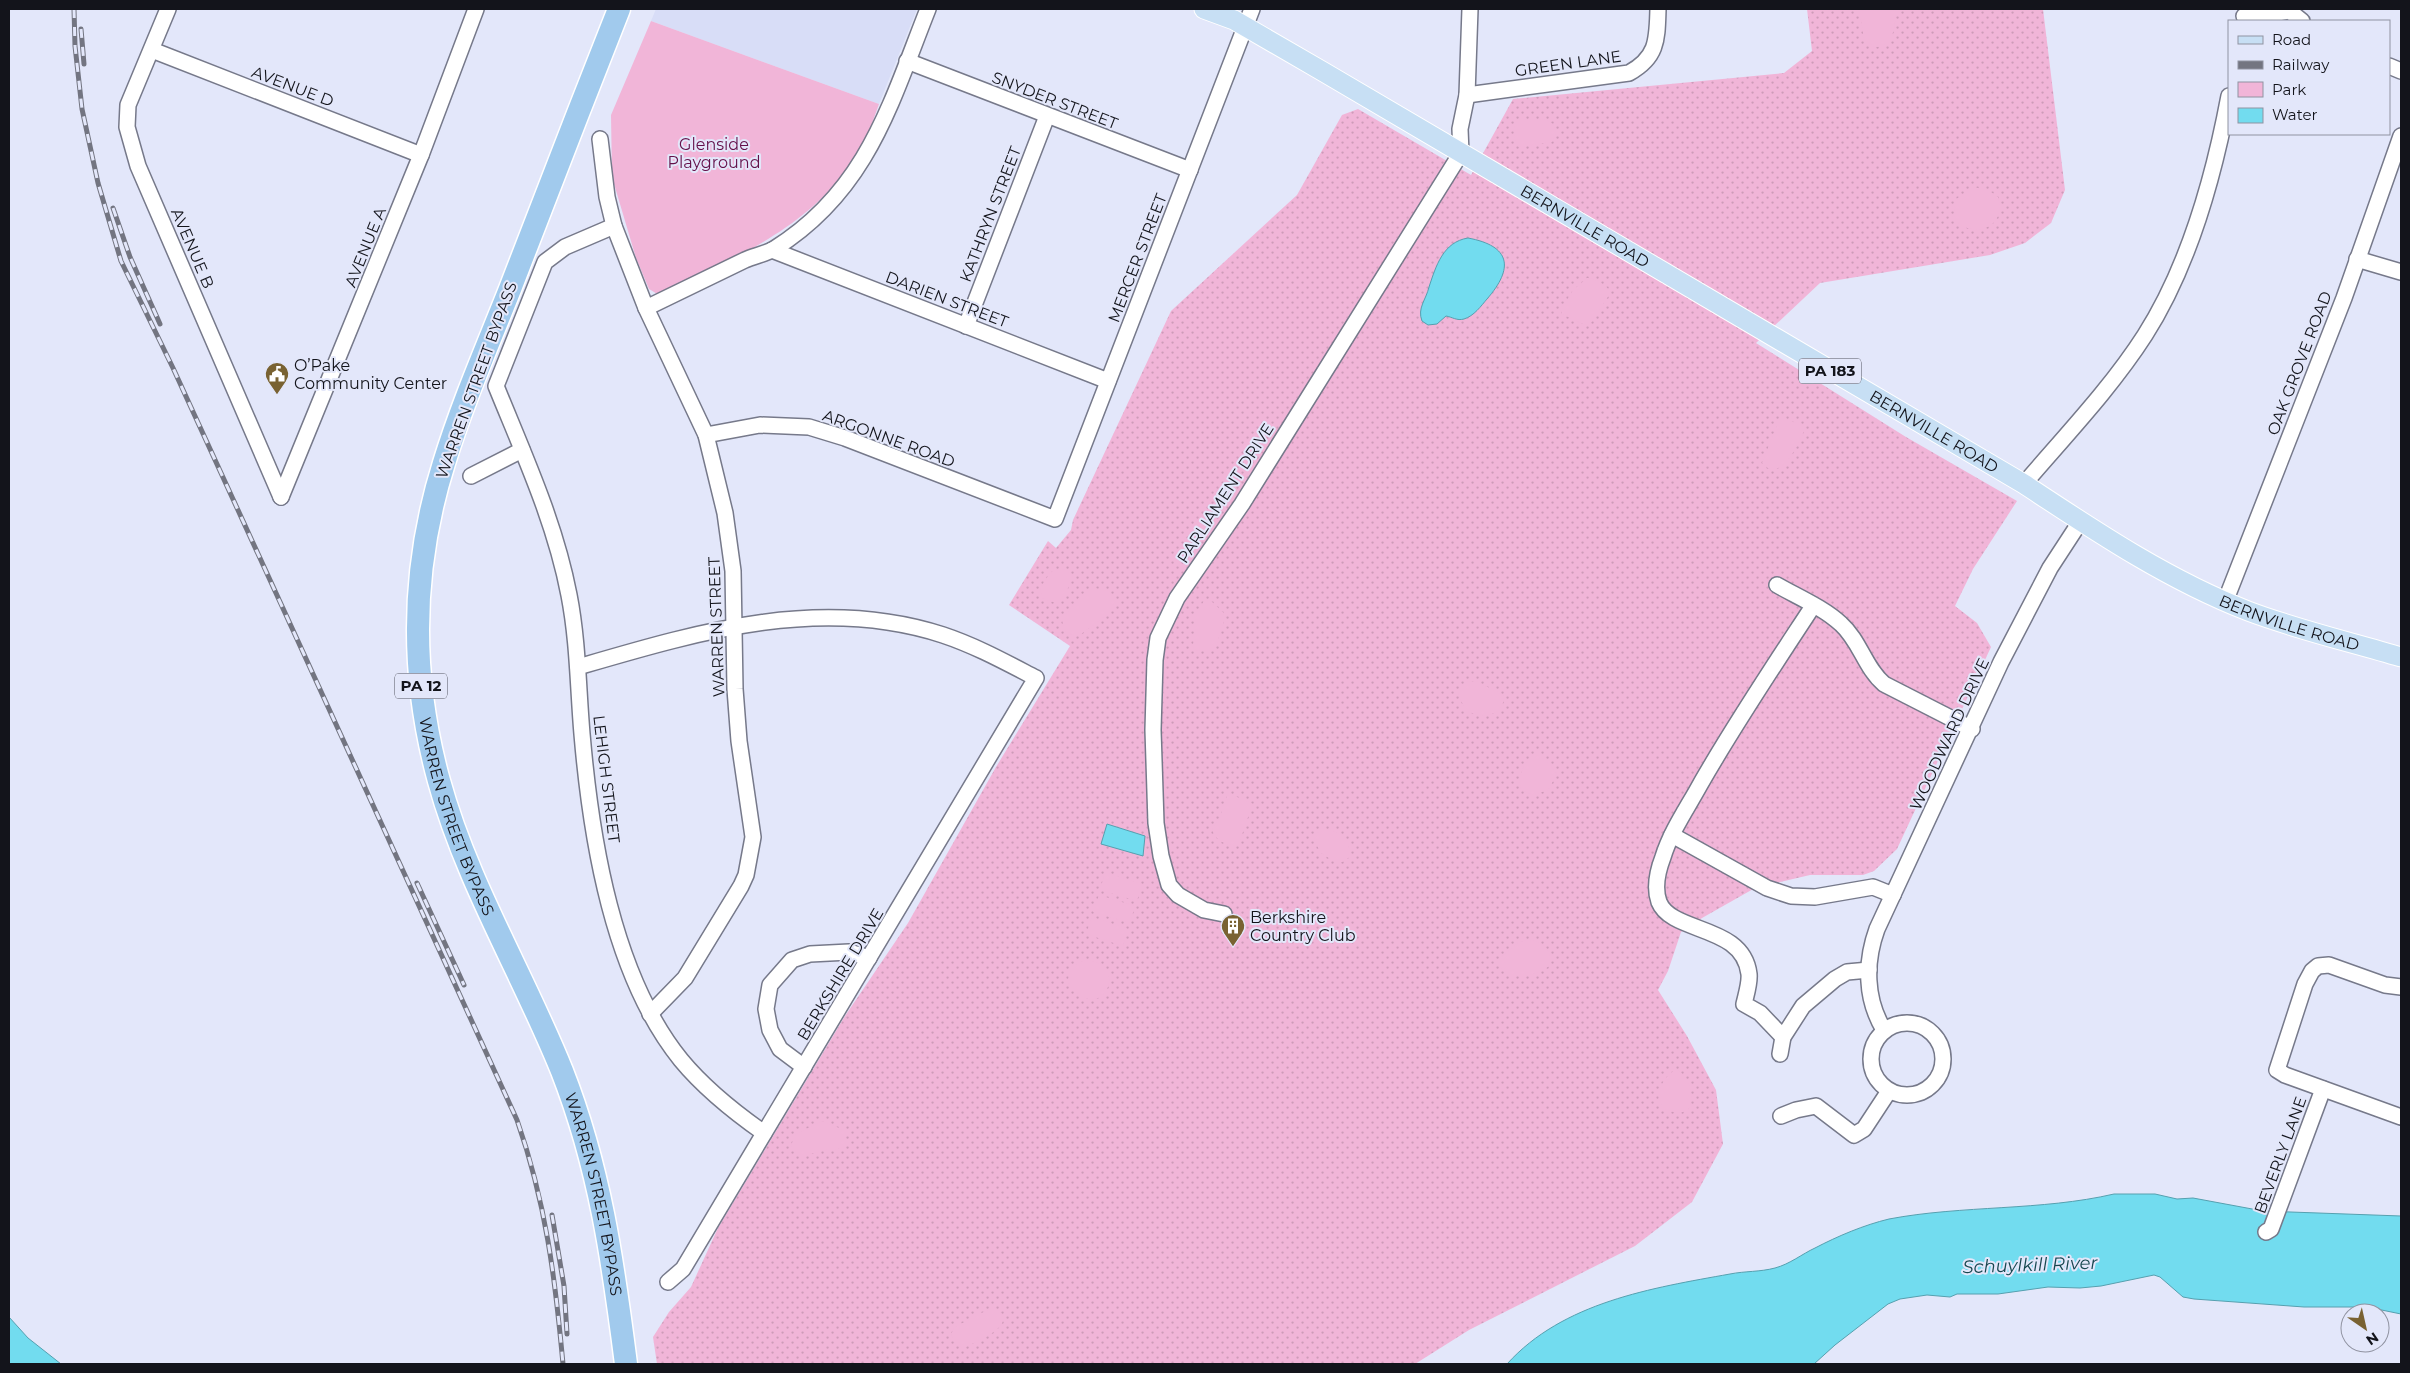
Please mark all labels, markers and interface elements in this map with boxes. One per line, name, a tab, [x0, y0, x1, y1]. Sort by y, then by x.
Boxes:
legend	[2228, 20, 2390, 135]
text: Road	[2272, 30, 2311, 49]
street label: GREEN LANE	[1514, 47, 1622, 80]
text: Railway	[2272, 55, 2330, 74]
street label: AVENUE D	[249, 62, 337, 111]
street label: SNYDER STREET	[989, 68, 1121, 134]
text: Park	[2272, 80, 2306, 99]
text: Water	[2272, 105, 2318, 124]
park label: Glenside Playground	[668, 135, 760, 172]
street label: KATHRYN STREET	[956, 143, 1025, 285]
street label: BERNVILLE ROAD	[1517, 181, 1653, 272]
street label: MERCER STREET	[1104, 190, 1171, 325]
street label: AVENUE A	[341, 204, 390, 290]
street label: AVENUE B	[167, 205, 218, 291]
street label: DARIEN STREET	[883, 267, 1012, 332]
street label: WARREN STREET BYPASS	[432, 279, 521, 481]
street label: OAK GROVE ROAD	[2263, 289, 2336, 438]
place label: O’Pake Community Center	[294, 356, 447, 393]
road number: PA 183	[1799, 358, 1861, 384]
public building icon: O’Pake Community Center	[264, 361, 290, 395]
street label: BERNVILLE ROAD	[1866, 386, 2002, 477]
street label: ARGONNE ROAD	[820, 406, 958, 471]
street label: PARLIAMENT DRIVE	[1173, 420, 1278, 567]
street label: WARREN STREET	[705, 556, 728, 698]
street label: BERNVILLE ROAD	[2216, 591, 2361, 655]
street label: WOODWARD DRIVE	[1906, 655, 1993, 813]
road number: PA 12	[395, 674, 447, 698]
street label: LEHIGH STREET	[589, 714, 624, 845]
street label: WARREN STREET BYPASS	[415, 716, 498, 919]
street label: BERKSHIRE DRIVE	[793, 905, 887, 1044]
place label: Berkshire Country Club	[1250, 908, 1356, 945]
building icon: Berkshire Country Club	[1220, 913, 1246, 947]
street label: WARREN STREET BYPASS	[561, 1090, 626, 1297]
street label: BEVERLY LANE	[2251, 1094, 2310, 1216]
water label: Schuylkill River	[1962, 1252, 2099, 1278]
north arrow	[2340, 1303, 2390, 1353]
text: N	[2363, 1328, 2382, 1349]

